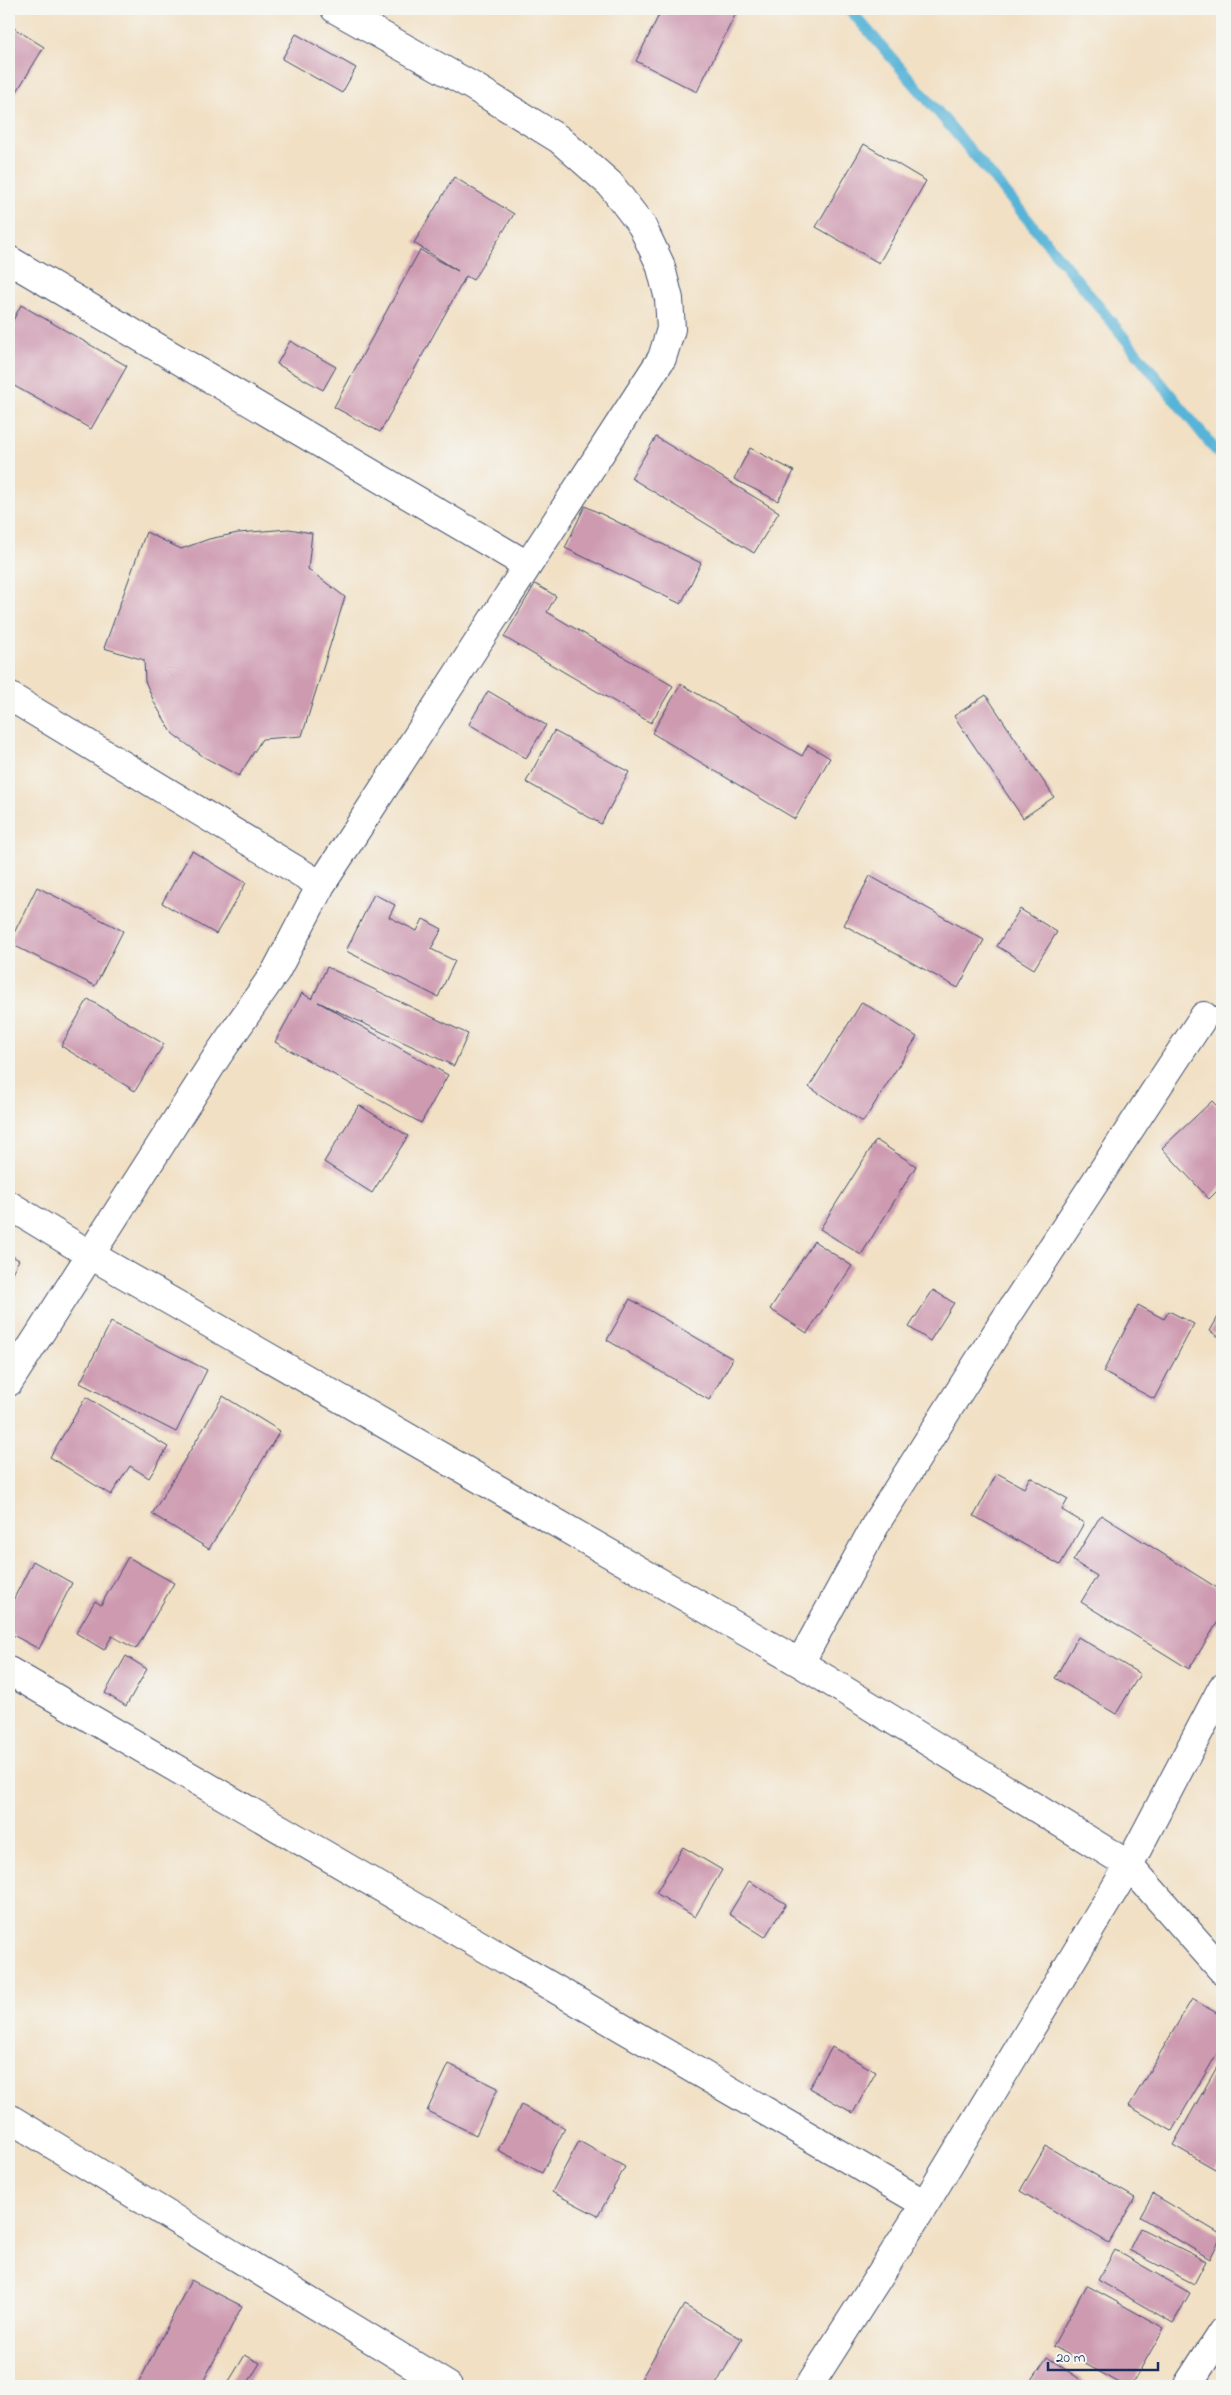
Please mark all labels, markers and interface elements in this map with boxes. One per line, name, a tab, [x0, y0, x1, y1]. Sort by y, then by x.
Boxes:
scale bar	[1048, 2340, 1158, 2372]
text: 20 m	[1056, 2347, 1086, 2369]

